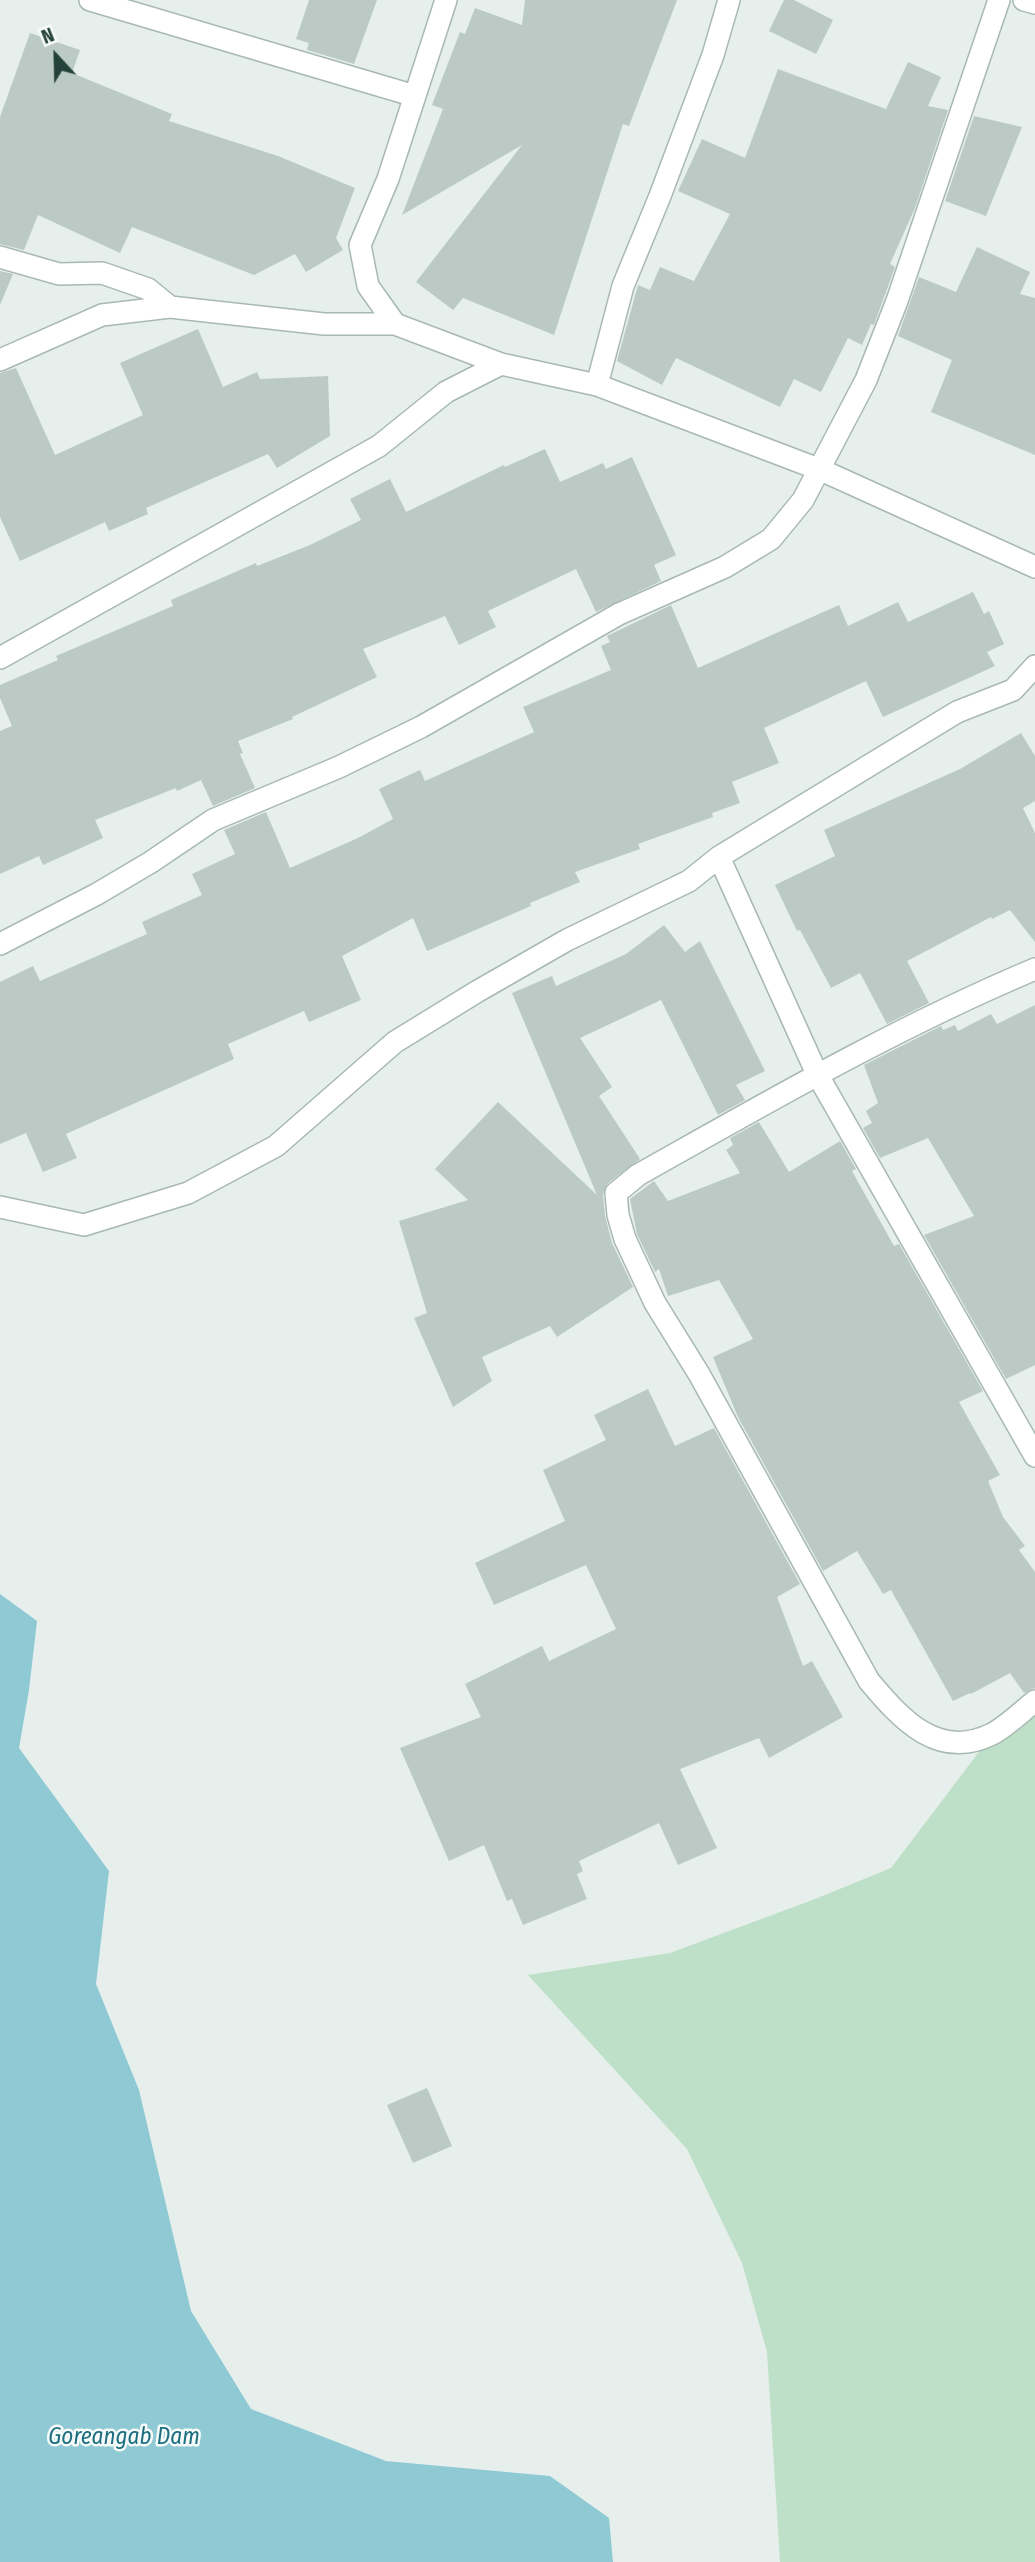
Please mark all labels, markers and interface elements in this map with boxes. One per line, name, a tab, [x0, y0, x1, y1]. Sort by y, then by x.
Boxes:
north arrow	[21, 21, 91, 91]
text: N	[38, 23, 58, 49]
water label: Goreangab Dam	[48, 2424, 200, 2452]

